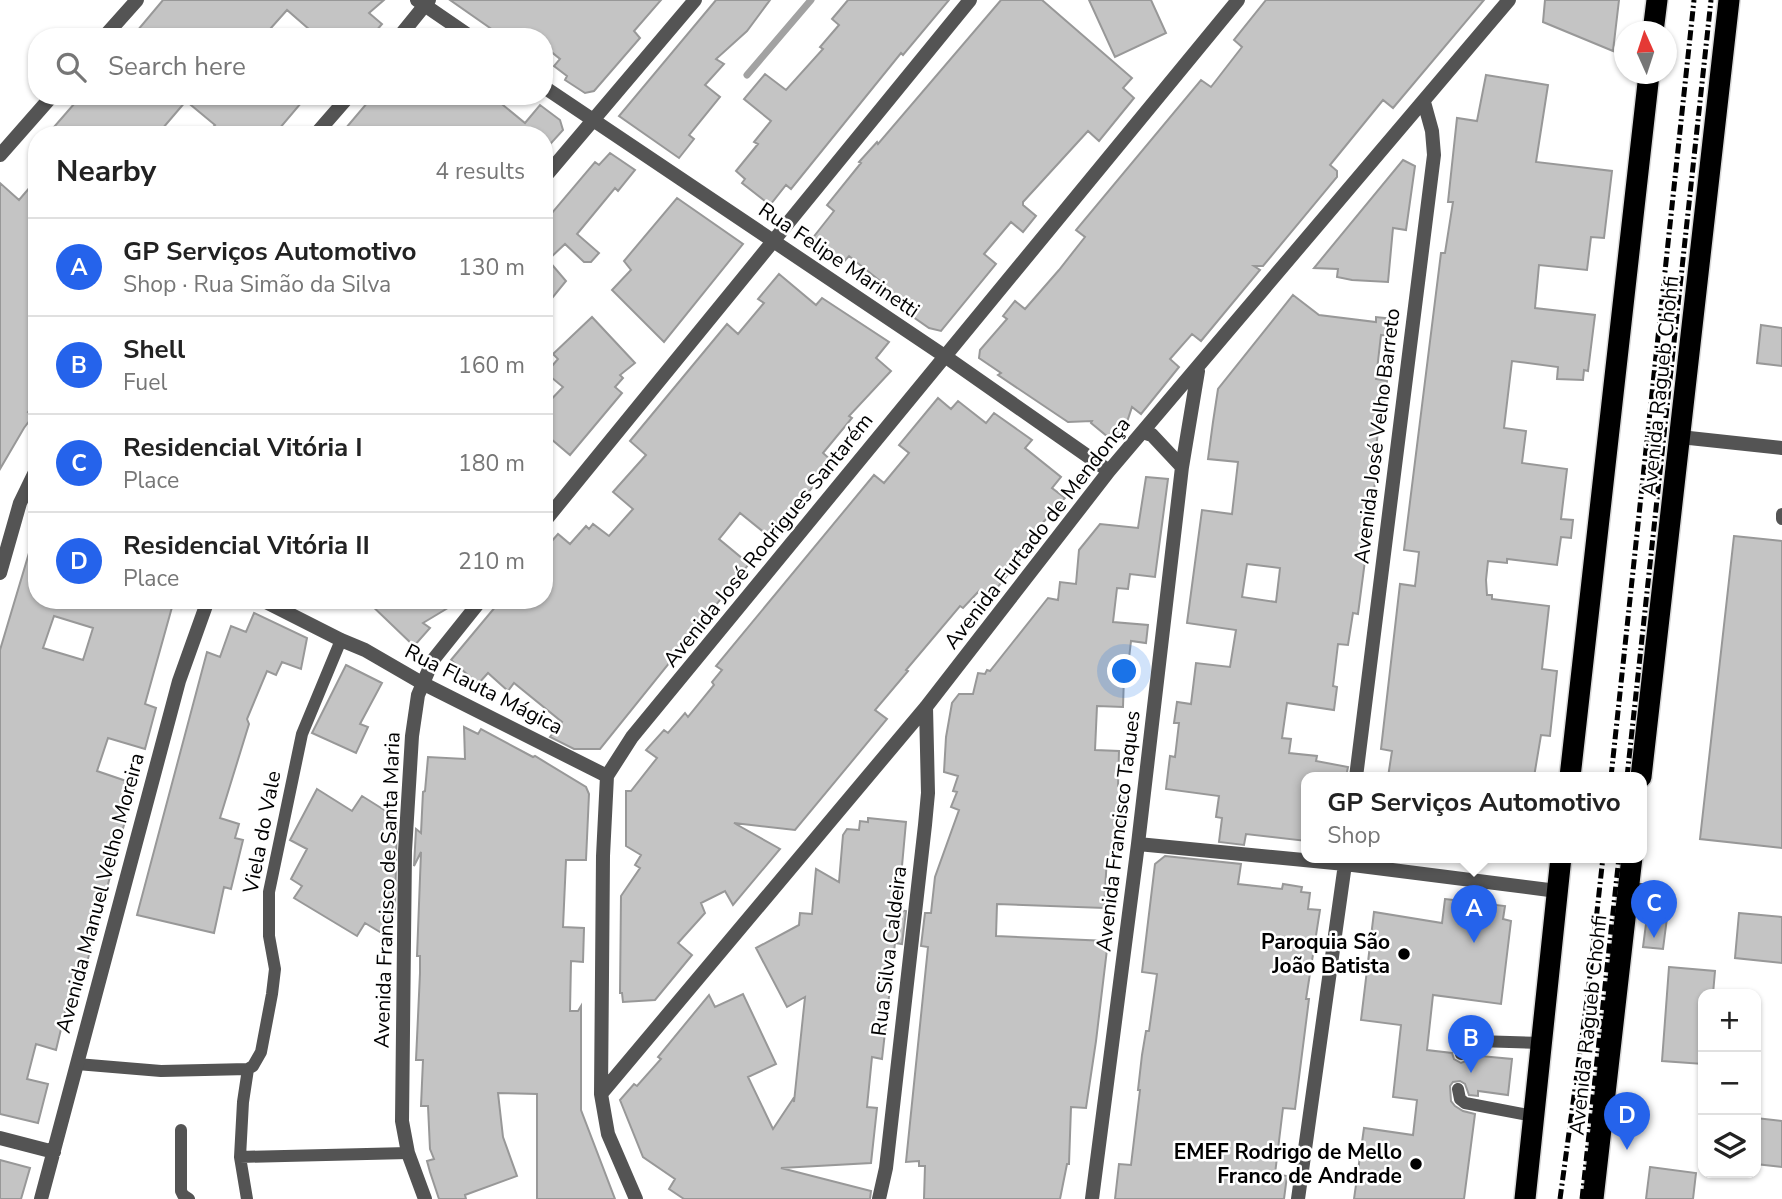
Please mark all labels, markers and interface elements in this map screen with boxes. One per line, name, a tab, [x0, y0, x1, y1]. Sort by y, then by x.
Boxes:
north arrow	[1614, 21, 1677, 84]
search box	[28, 28, 553, 105]
icon: search	[52, 48, 90, 86]
text: Search here	[108, 49, 246, 84]
text: Nearby	[56, 151, 156, 192]
text: 4 results	[435, 156, 525, 187]
street label: Rua Felipe Marinetti	[753, 196, 925, 324]
text: GP Serviços Automotivo	[123, 234, 417, 269]
text: A	[70, 252, 88, 283]
text: 130 m	[458, 252, 525, 283]
text: Shop · Rua Simão da Silva	[123, 269, 391, 300]
street label: Avenida Ragueb Chohfi	[1634, 274, 1686, 498]
street label: Avenida José Velho Barreto	[1347, 307, 1407, 565]
text: Shell	[123, 332, 185, 367]
text: B	[71, 350, 87, 381]
text: 160 m	[458, 350, 525, 381]
text: Fuel	[123, 367, 167, 398]
street label: Avenida José Rodrigues Santarém	[657, 407, 879, 673]
street label: Avenida Furtado de Mendonça	[937, 411, 1137, 655]
text: Residencial Vitória I	[123, 430, 363, 465]
text: C	[71, 448, 87, 479]
text: 180 m	[458, 448, 525, 479]
text: Place	[123, 465, 179, 496]
text: Residencial Vitória II	[123, 528, 370, 563]
text: D	[70, 546, 88, 577]
text: 210 m	[458, 546, 525, 577]
text: Place	[123, 563, 179, 594]
street label: Rua Flauta Mágica	[400, 637, 568, 741]
your location	[1107, 654, 1141, 688]
street label: Avenida Francisco Taques	[1089, 709, 1147, 953]
street label: Avenida Francisco de Santa Maria	[367, 731, 407, 1049]
street label: Avenida Manuel Velho Moreira	[49, 750, 151, 1036]
street label: Viela do Vale	[236, 768, 288, 897]
popup	[1301, 772, 1647, 863]
text: GP Serviços Automotivo	[1327, 785, 1621, 820]
text: Shop	[1327, 820, 1381, 851]
street label: Rua Silva Caldeira	[865, 864, 913, 1038]
pin: C	[1631, 880, 1677, 938]
pin: A	[1451, 885, 1497, 943]
street label: Avenida Ragueb Chohfi	[1562, 913, 1614, 1137]
place label: Paroquia São João Batista	[1261, 928, 1390, 980]
marker: Paroquia São João Batista	[1396, 946, 1412, 962]
map controls	[1698, 989, 1761, 1178]
button: +	[1698, 989, 1761, 1052]
pin: B	[1448, 1015, 1494, 1073]
button: −	[1698, 1052, 1761, 1115]
pin: D	[1604, 1092, 1650, 1150]
button: layers	[1698, 1115, 1761, 1178]
place label: EMEF Rodrigo de Mello Franco de Andrade	[1174, 1138, 1402, 1190]
marker: EMEF Rodrigo de Mello Franco de Andrade	[1408, 1156, 1424, 1172]

